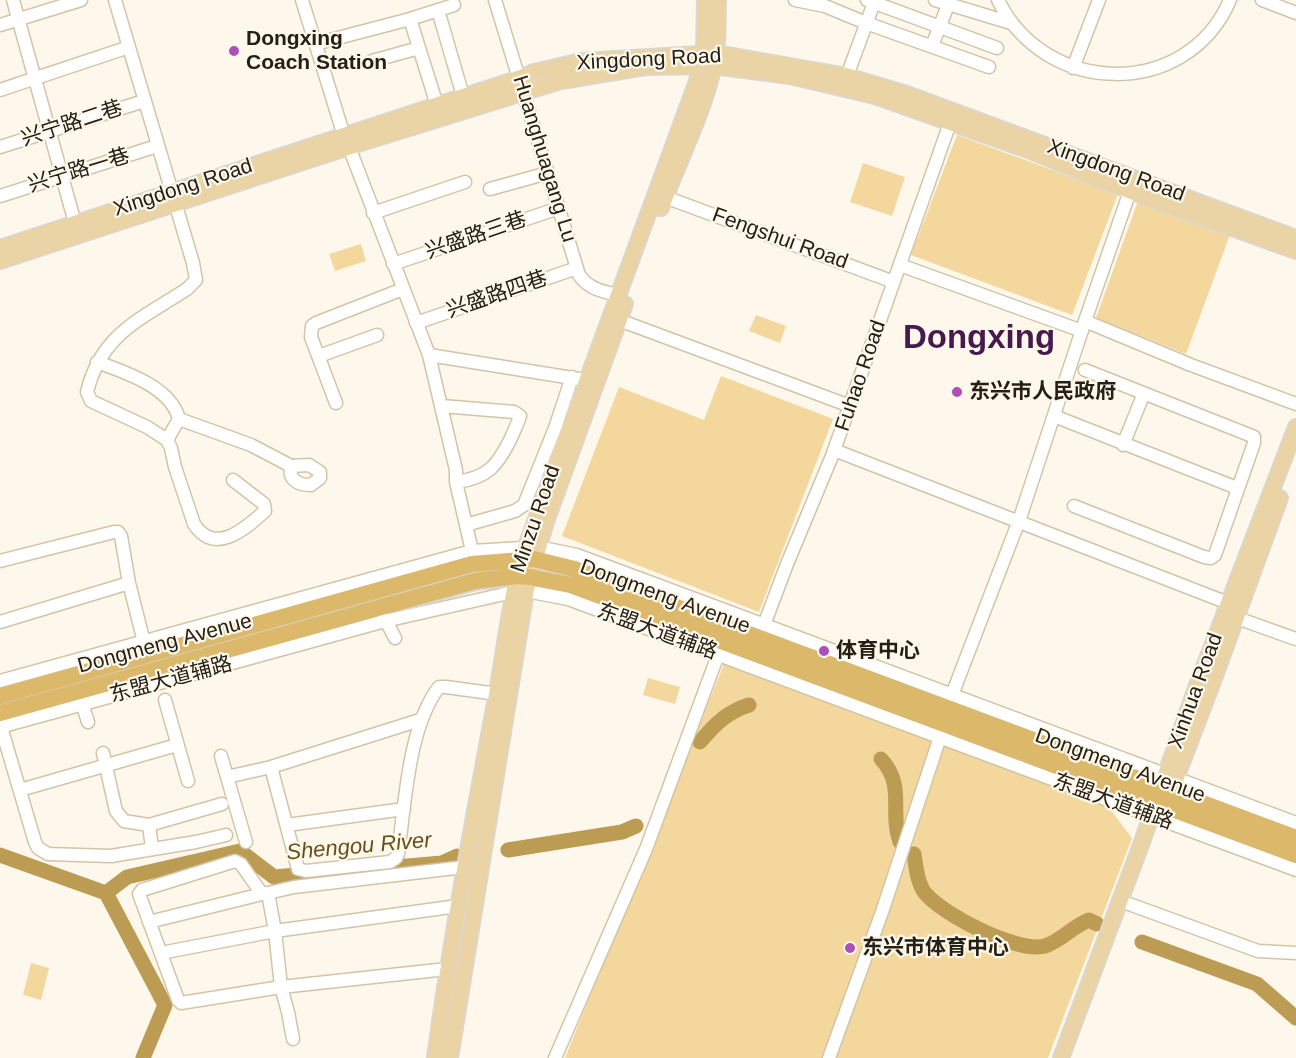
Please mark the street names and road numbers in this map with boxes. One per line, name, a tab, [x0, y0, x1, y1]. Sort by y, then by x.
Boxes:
street label: Xingdong Road	[576, 44, 722, 76]
street label: Huanghuagang Lu	[507, 73, 581, 245]
street label: 兴宁路二巷	[18, 96, 126, 152]
street label: Xingdong Road	[1044, 134, 1188, 208]
street label: 兴宁路一巷	[25, 144, 133, 198]
street label: Xingdong Road	[110, 154, 256, 222]
street label: Fengshui Road	[709, 203, 851, 275]
street label: 兴盛路三巷	[422, 207, 530, 265]
street label: 兴盛路四巷	[443, 266, 551, 324]
street label: Fuhao Road	[830, 317, 892, 435]
street label: Minzu Road	[506, 462, 566, 576]
street label: Dongmeng Avenue	[576, 554, 754, 640]
street label: 东盟大道辅路	[593, 599, 721, 665]
street label: Dongmeng Avenue	[75, 609, 255, 679]
street label: Xinhua Road	[1163, 630, 1229, 752]
street label: 东盟大道辅路	[107, 652, 235, 708]
street label: Dongmeng Avenue	[1031, 723, 1209, 809]
street label: 东盟大道辅路	[1049, 769, 1177, 835]

